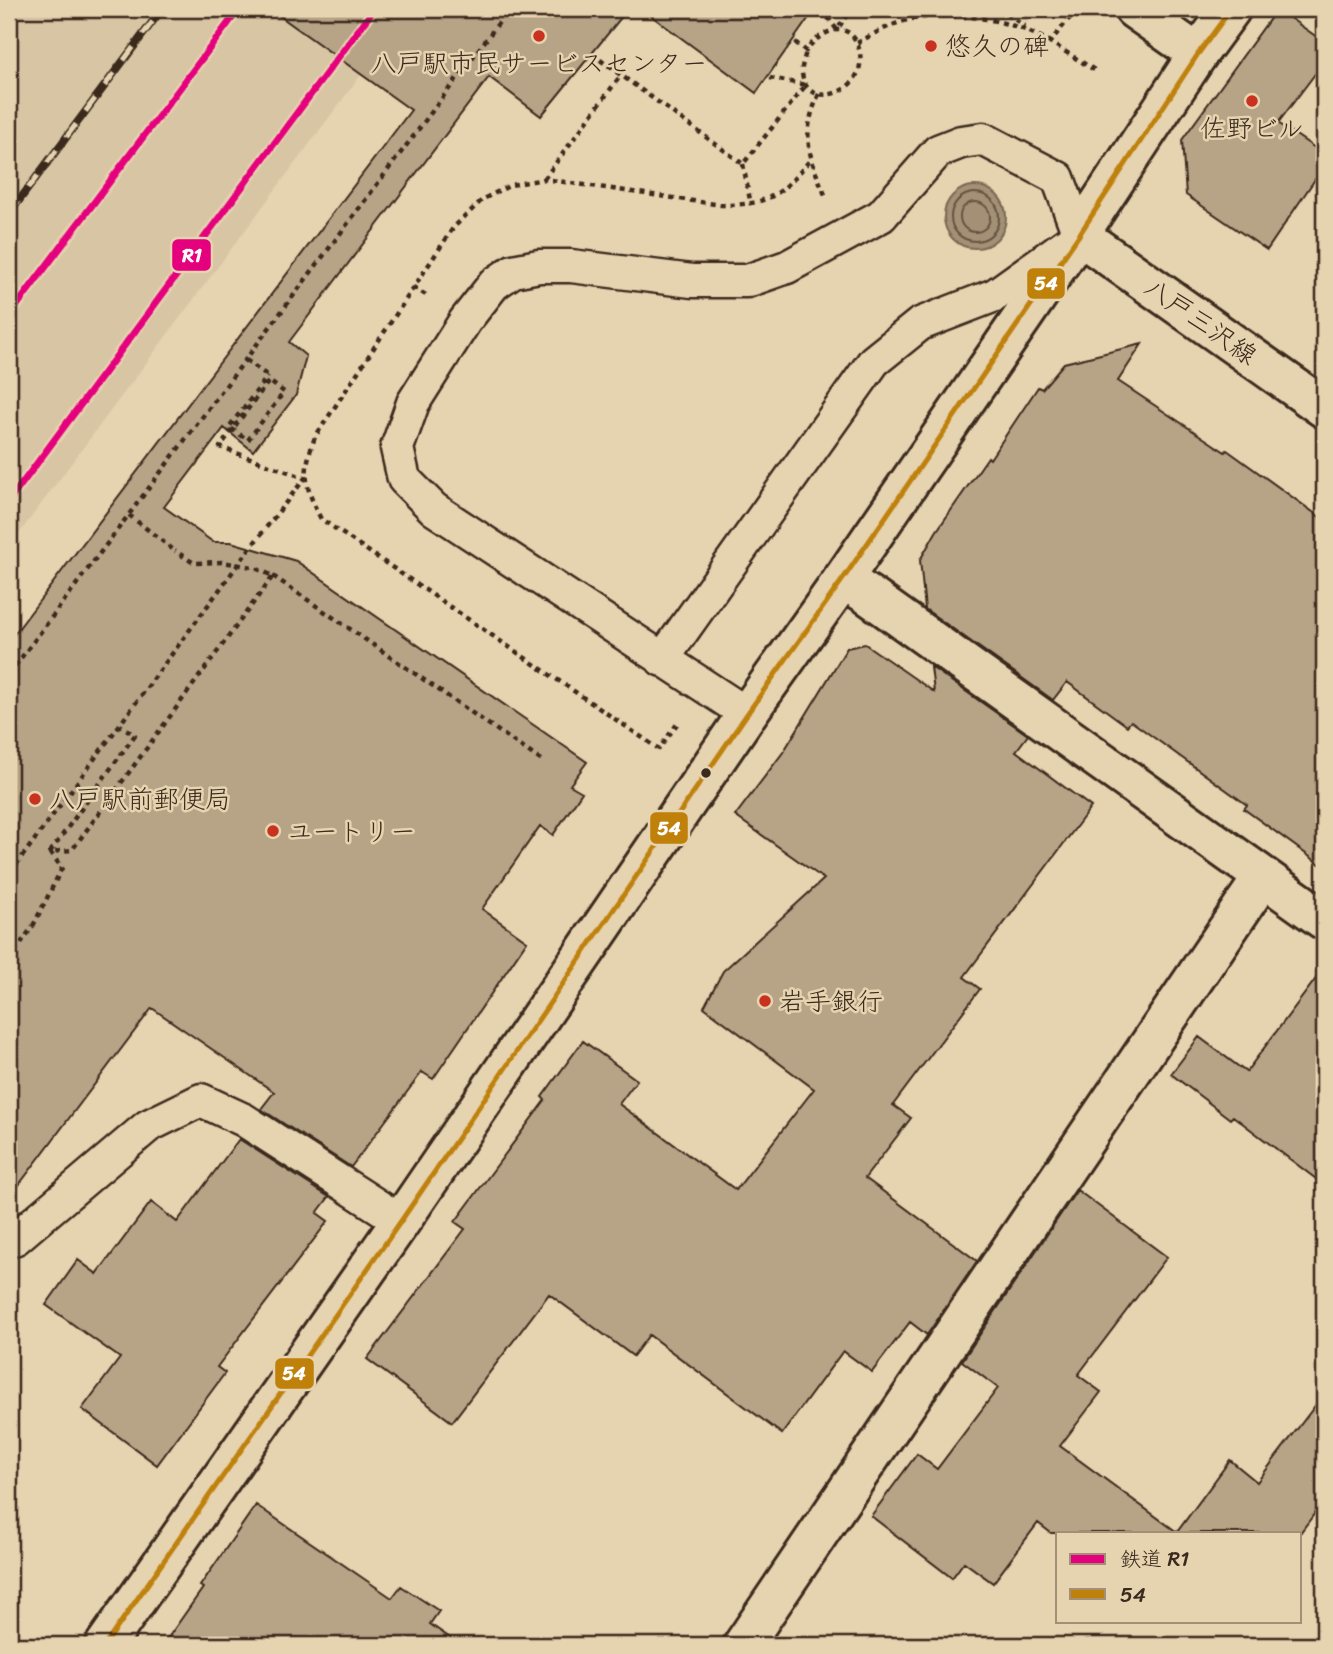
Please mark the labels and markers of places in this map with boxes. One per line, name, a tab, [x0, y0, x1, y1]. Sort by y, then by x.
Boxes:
place label: 悠久の碑	[945, 23, 1049, 69]
marker: 八戸駅市民サービスセンター	[531, 28, 547, 44]
marker: 悠久の碑	[923, 38, 939, 54]
place label: 八戸駅市民サービスセンター	[371, 40, 707, 86]
marker: 佐野ビル	[1244, 93, 1260, 109]
place label: 佐野ビル	[1200, 105, 1304, 151]
unlabelled marker	[699, 766, 713, 780]
place label: 八戸駅前郵便局	[49, 776, 231, 822]
marker: 八戸駅前郵便局	[27, 791, 43, 807]
place label: ユートリー	[287, 808, 416, 854]
marker: ユートリー	[265, 823, 281, 839]
place label: 岩手銀行	[779, 978, 883, 1024]
marker: 岩手銀行	[757, 993, 773, 1009]

